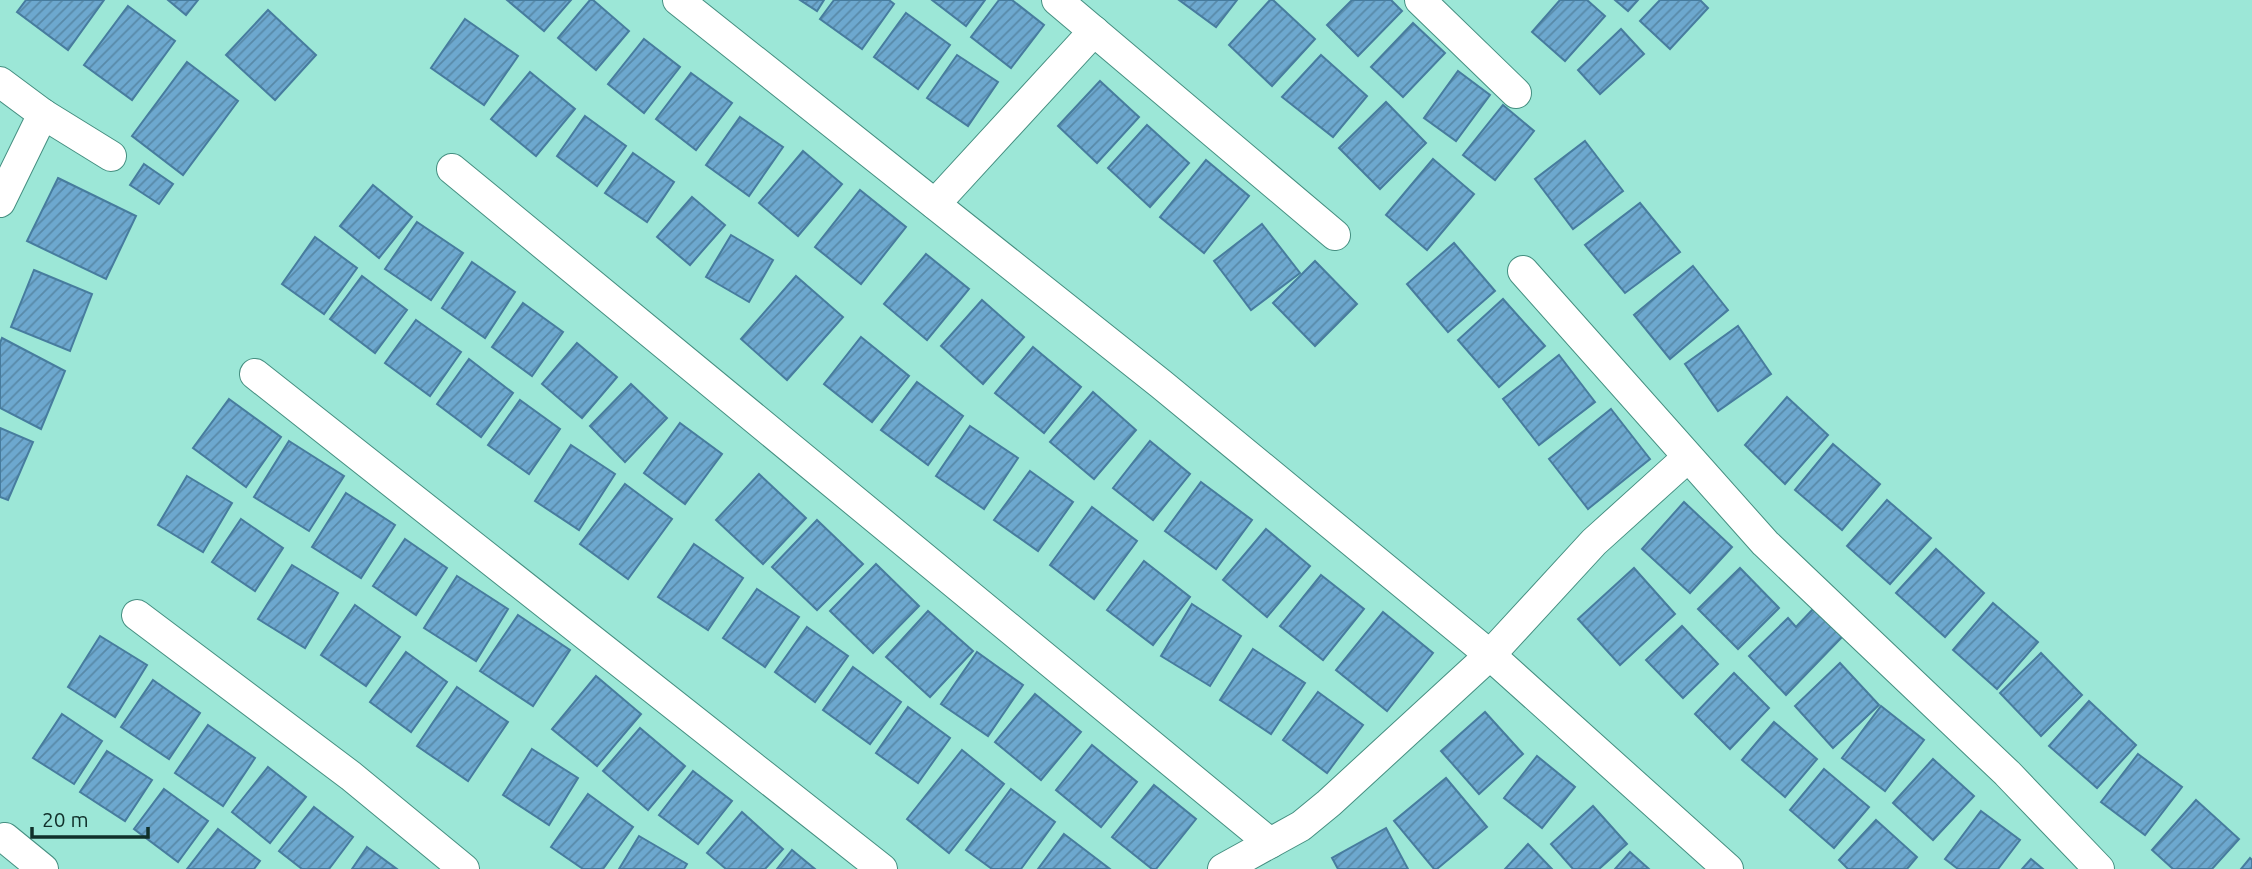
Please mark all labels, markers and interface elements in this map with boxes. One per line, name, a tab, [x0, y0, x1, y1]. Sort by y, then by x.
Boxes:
scale bar	[32, 796, 147, 840]
text: 20 m	[42, 807, 89, 831]

